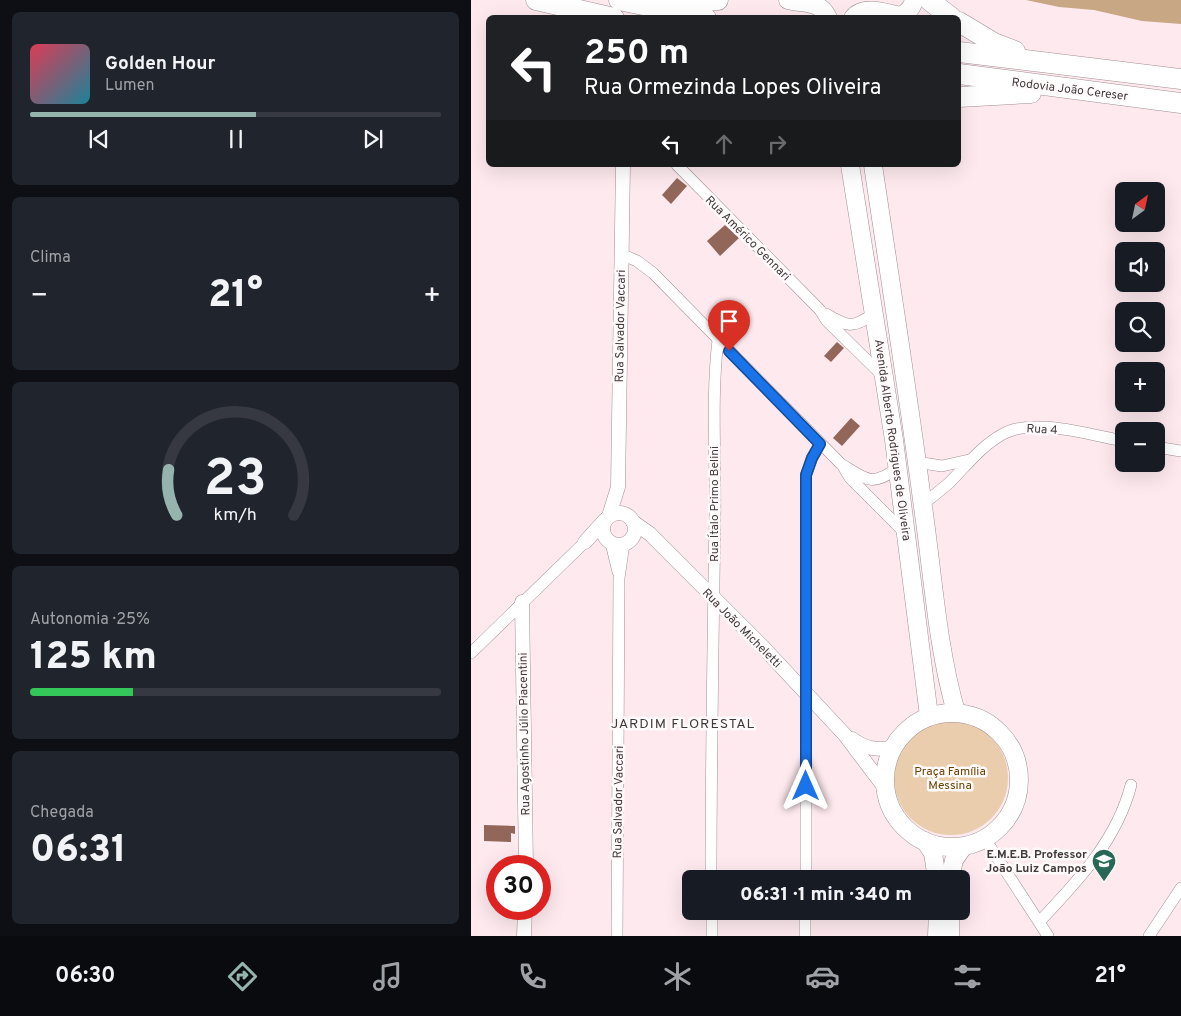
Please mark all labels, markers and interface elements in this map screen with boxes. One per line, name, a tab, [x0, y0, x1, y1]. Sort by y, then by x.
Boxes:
text: 250 m	[584, 32, 689, 76]
icon: left	[501, 35, 566, 100]
text: Golden Hour	[105, 52, 216, 76]
text: Rua Ormezinda Lopes Oliveira	[584, 75, 881, 102]
street label: Rodovia João Cereser	[1011, 75, 1129, 105]
text: Lumen	[105, 76, 155, 96]
icon: previous	[85, 125, 113, 153]
icon: pause	[222, 125, 250, 153]
icon: next	[359, 125, 387, 153]
icon: left	[657, 130, 685, 158]
icon: ahead	[710, 130, 738, 158]
icon: right	[763, 130, 791, 158]
north arrow	[1115, 182, 1165, 232]
map controls	[1115, 182, 1165, 472]
street label: Rua Américo Gennari	[701, 193, 793, 285]
button: sound	[1115, 242, 1165, 292]
text: Clima	[30, 248, 71, 268]
street label: Rua Salvador Vaccari	[612, 269, 630, 383]
text: 21°	[208, 272, 263, 321]
text: −	[30, 279, 48, 315]
text: +	[423, 279, 441, 315]
pin	[708, 300, 750, 351]
button: search	[1115, 302, 1165, 352]
icon: arrive	[715, 307, 743, 335]
street label: Avenida Alberto Rodrigues de Oliveira	[870, 338, 914, 542]
button: +	[1115, 362, 1165, 412]
street label: Rua 4	[1026, 421, 1058, 439]
button: −	[1115, 422, 1165, 472]
street label: Rua Ítalo Primo Belini	[707, 446, 723, 562]
text: 23	[204, 448, 267, 514]
text: km/h	[214, 504, 257, 527]
street label: Rua João Micheletti	[698, 586, 784, 672]
text: Autonomia · 25%	[30, 610, 150, 630]
text: 125 km	[30, 634, 157, 683]
street label: Rua Agostinho Júlio Piacentini	[516, 652, 534, 816]
district label: JARDIM FLORESTAL	[611, 716, 755, 733]
street label: Rua Salvador Vaccari	[610, 745, 628, 859]
position arrow	[779, 759, 831, 811]
park label: Praça Família Messina	[914, 764, 986, 794]
text: Chegada	[30, 803, 94, 823]
text: 06:31	[30, 827, 126, 876]
place label: E.M.E.B. Professor João Luiz Campos	[986, 847, 1087, 877]
school or university icon: E.M.E.B. Professor João Luiz Campos	[1091, 848, 1117, 882]
speed limit sign: 30	[486, 855, 551, 920]
text: 06:31 · 1 min · 340 m	[740, 883, 912, 907]
icon: directions	[225, 959, 260, 994]
icon: music	[370, 959, 405, 994]
icon: phone	[515, 959, 550, 994]
icon: climate	[660, 959, 695, 994]
icon: car	[805, 959, 840, 994]
icon: filters	[950, 959, 985, 994]
text: 06:30	[55, 963, 116, 990]
text: 21°	[1095, 963, 1126, 990]

